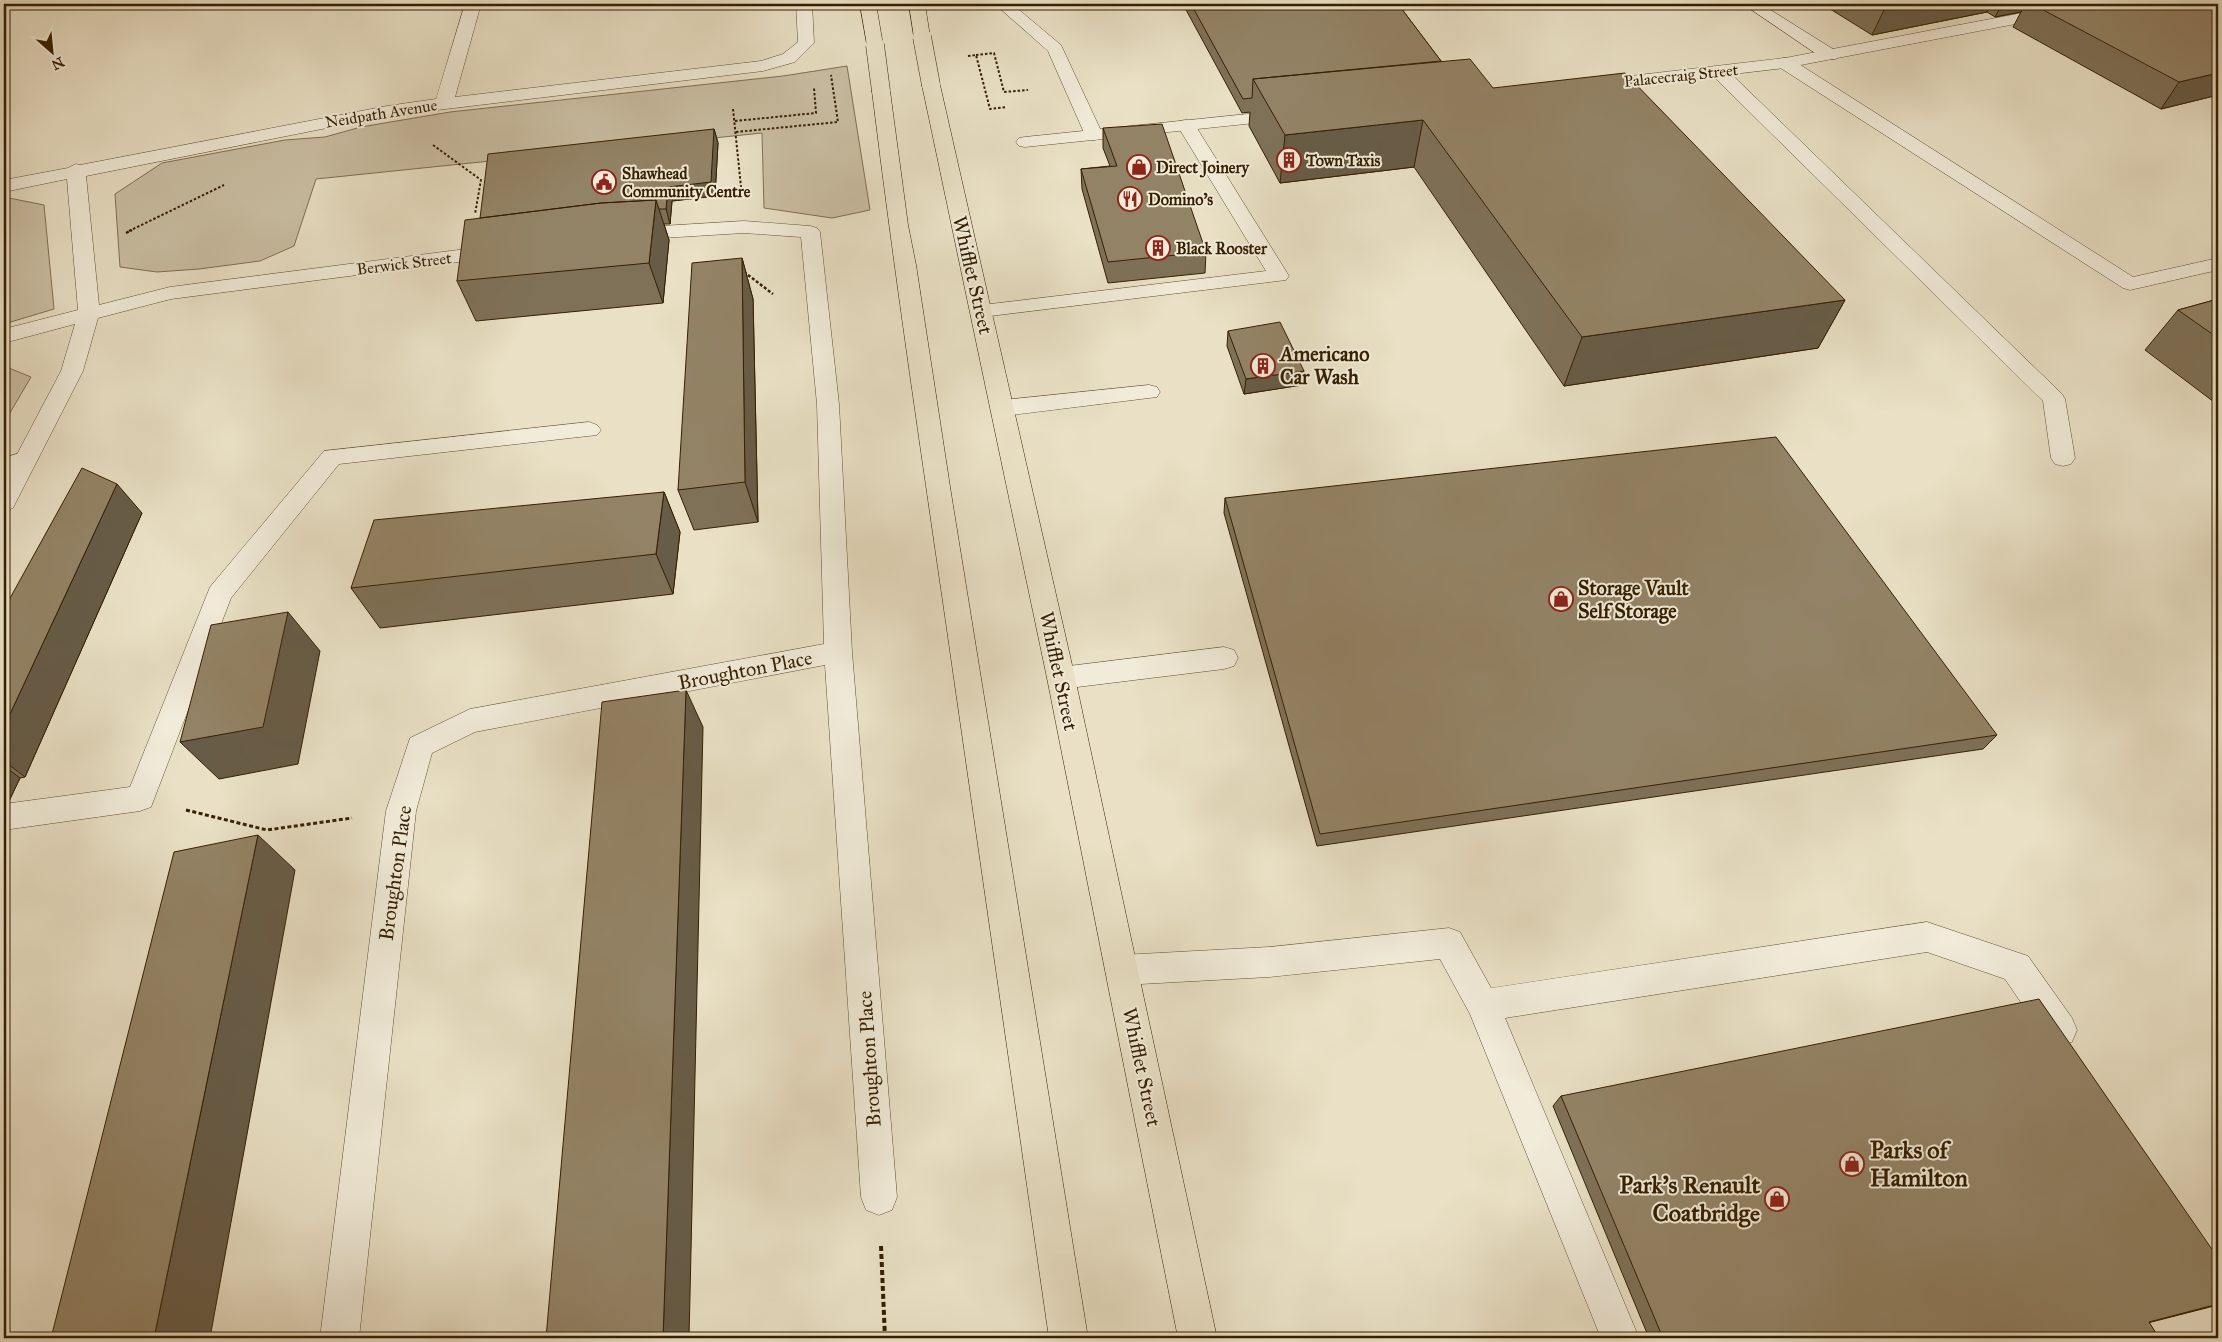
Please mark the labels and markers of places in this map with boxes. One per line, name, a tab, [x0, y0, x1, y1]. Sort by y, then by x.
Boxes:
building icon: Town Taxis	[1276, 147, 1302, 173]
place label: Town Taxis	[1305, 151, 1381, 170]
shop icon: Direct Joinery	[1126, 154, 1152, 180]
place label: Direct Joinery	[1156, 158, 1250, 178]
place label: Shawhead Community Centre	[622, 164, 751, 202]
public building icon: Shawhead Community Centre	[591, 169, 617, 195]
restaurant icon: Domino's	[1117, 186, 1143, 212]
place label: Domino's	[1148, 190, 1213, 209]
building icon: Black Rooster	[1145, 235, 1171, 261]
place label: Black Rooster	[1176, 239, 1268, 258]
place label: Americano Car Wash	[1278, 342, 1369, 389]
building icon: Americano Car Wash	[1250, 353, 1276, 379]
place label: Storage Vault Self Storage	[1578, 576, 1689, 624]
shop icon: Storage Vault Self Storage	[1548, 586, 1574, 612]
place label: Parks of Hamilton	[1870, 1135, 1968, 1193]
shop icon: Parks of Hamilton	[1839, 1151, 1865, 1177]
place label: Park's Renault Coatbridge	[1619, 1170, 1760, 1228]
shop icon: Park's Renault Coatbridge	[1764, 1186, 1790, 1212]

